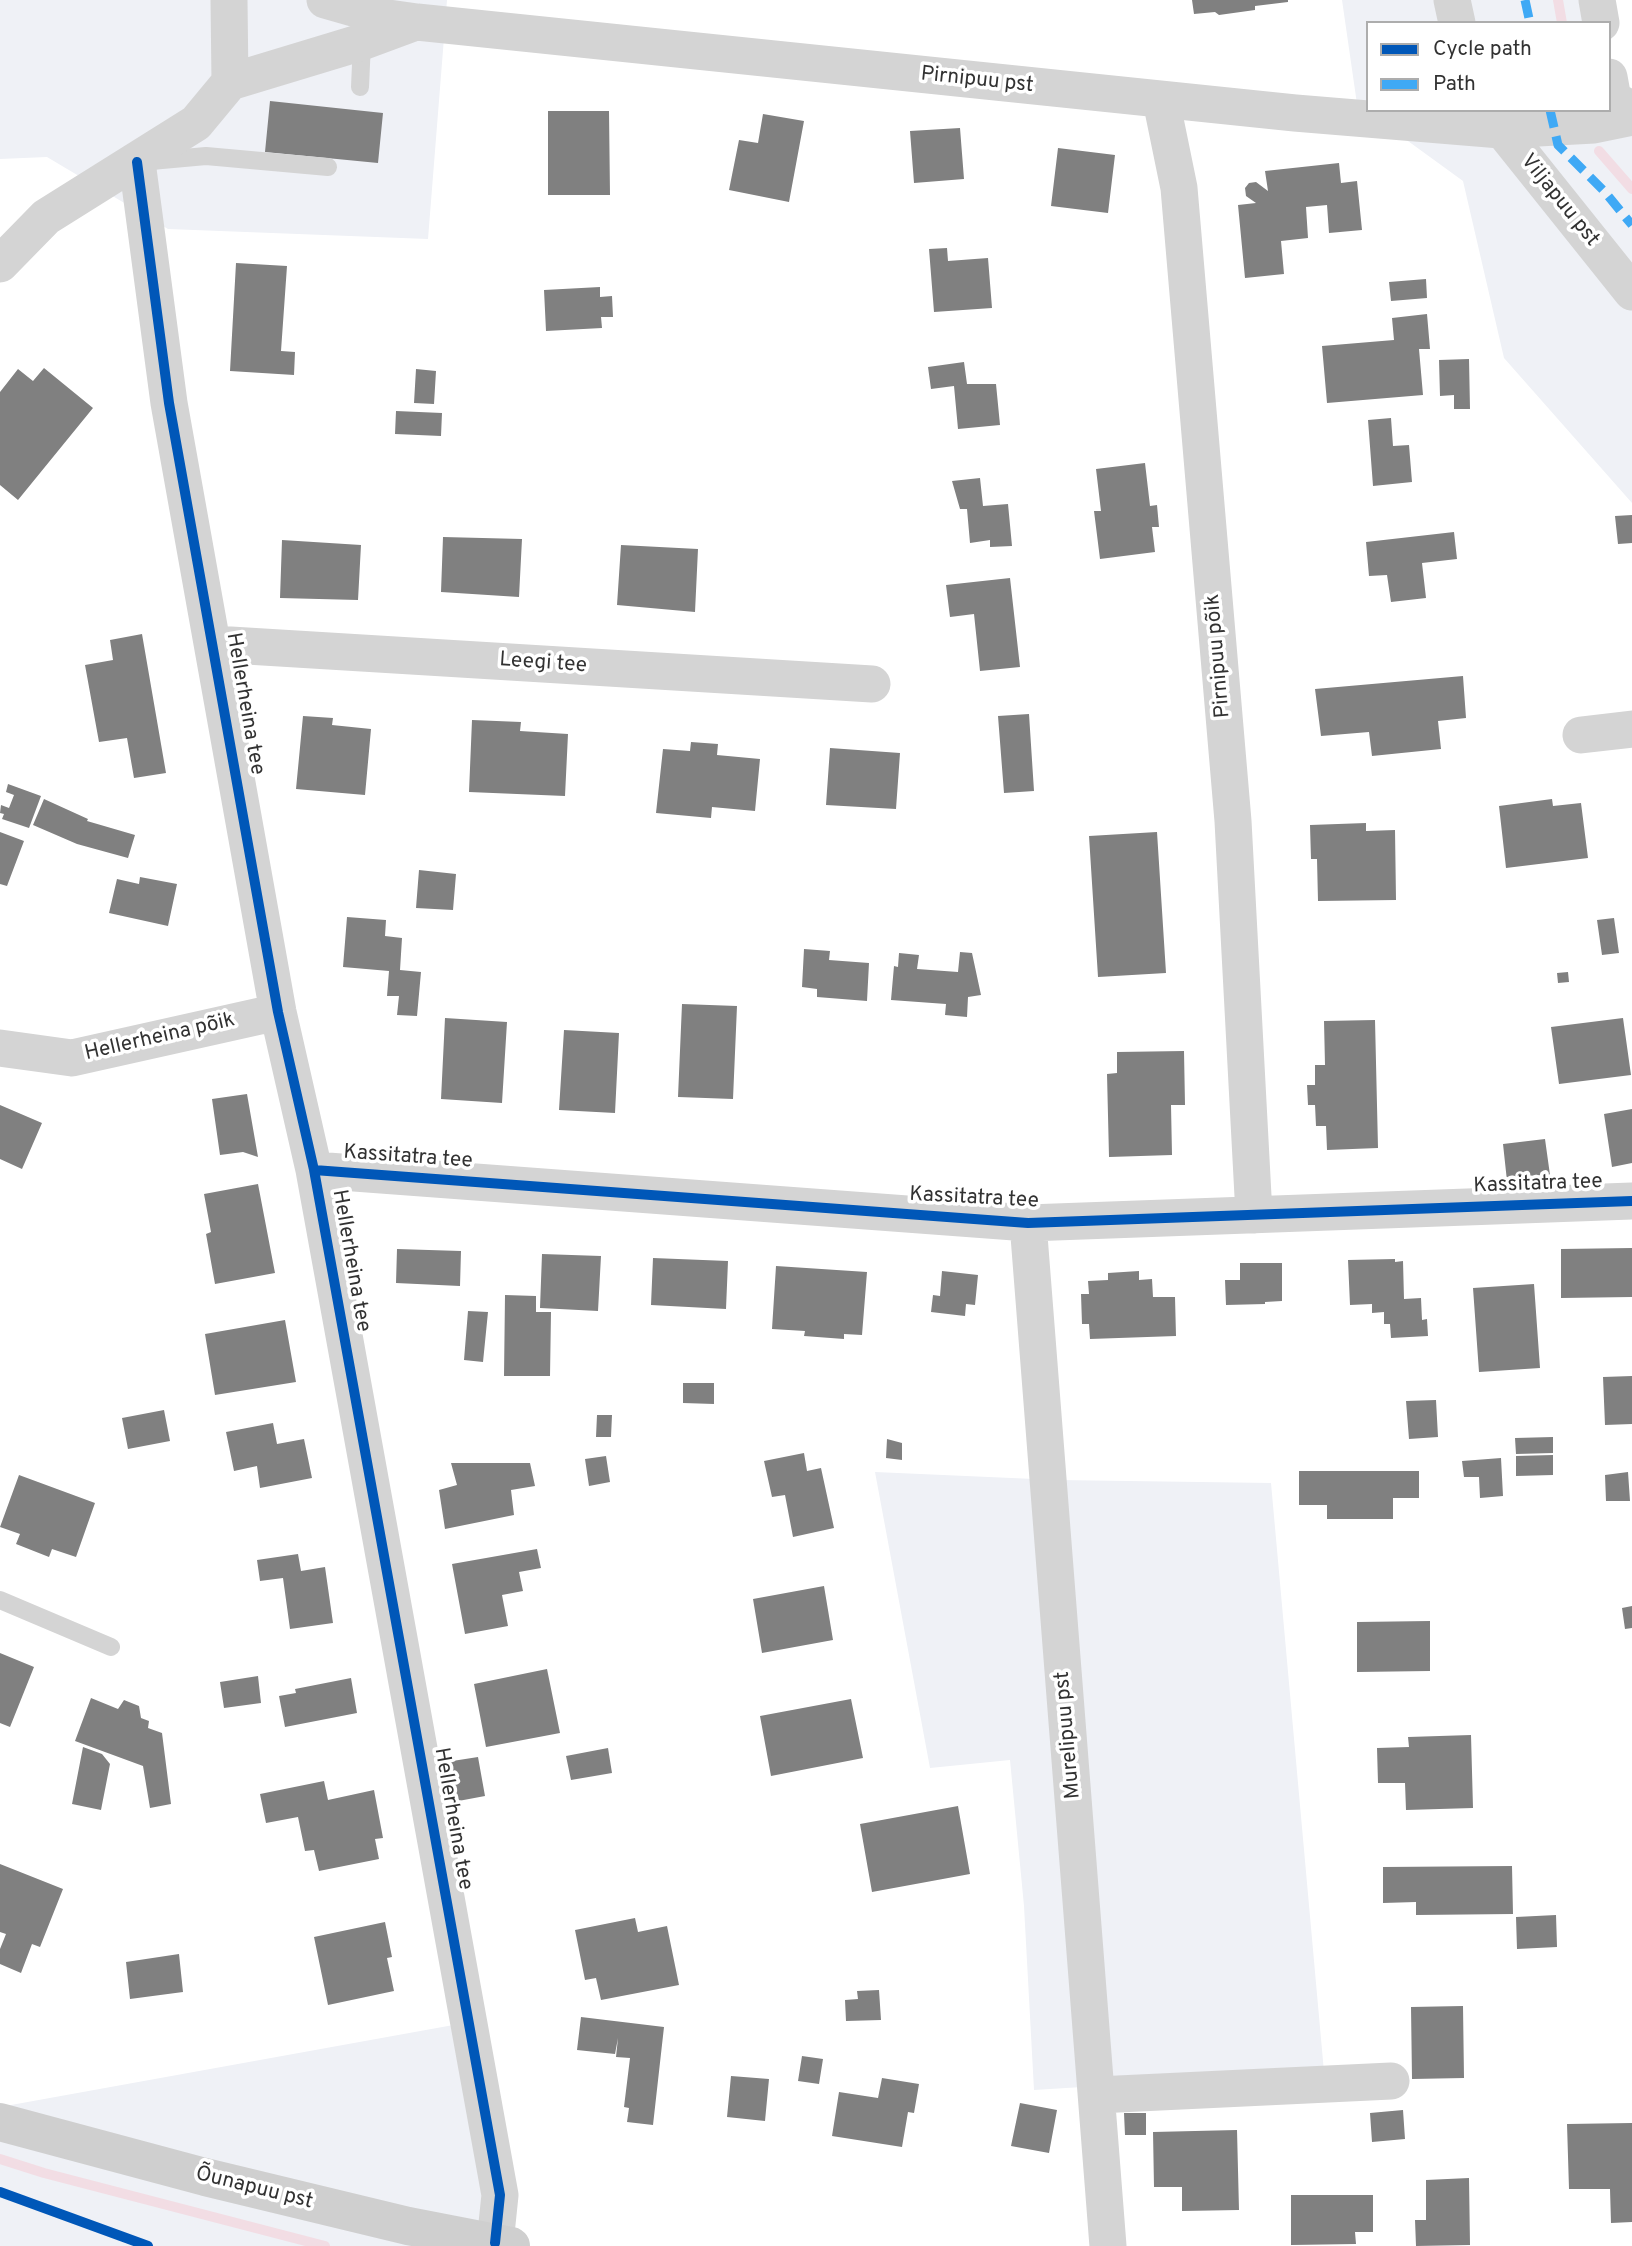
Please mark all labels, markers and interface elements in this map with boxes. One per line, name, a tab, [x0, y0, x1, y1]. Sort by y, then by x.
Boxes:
legend	[1366, 21, 1611, 112]
text: Cycle path	[1433, 36, 1532, 63]
street label: Pirnipuu pst	[919, 63, 1035, 99]
text: Path	[1433, 71, 1476, 98]
street label: Viljapuu pst	[1514, 150, 1604, 252]
street label: Pirnipuu põik	[1201, 593, 1237, 719]
street label: Hellerheina tee	[219, 631, 269, 777]
street label: Leegi tee	[498, 648, 588, 680]
street label: Hellerheina põik	[82, 1008, 238, 1068]
street label: Kassitatra tee	[342, 1141, 474, 1175]
street label: Kassitatra tee	[1473, 1170, 1603, 1200]
street label: Kassitatra tee	[909, 1183, 1039, 1215]
street label: Hellerheina tee	[325, 1188, 375, 1334]
street label: Murelipuu pst	[1051, 1670, 1087, 1800]
street label: Hellerheina tee	[427, 1746, 477, 1892]
street label: Õunapuu pst	[193, 2162, 315, 2216]

